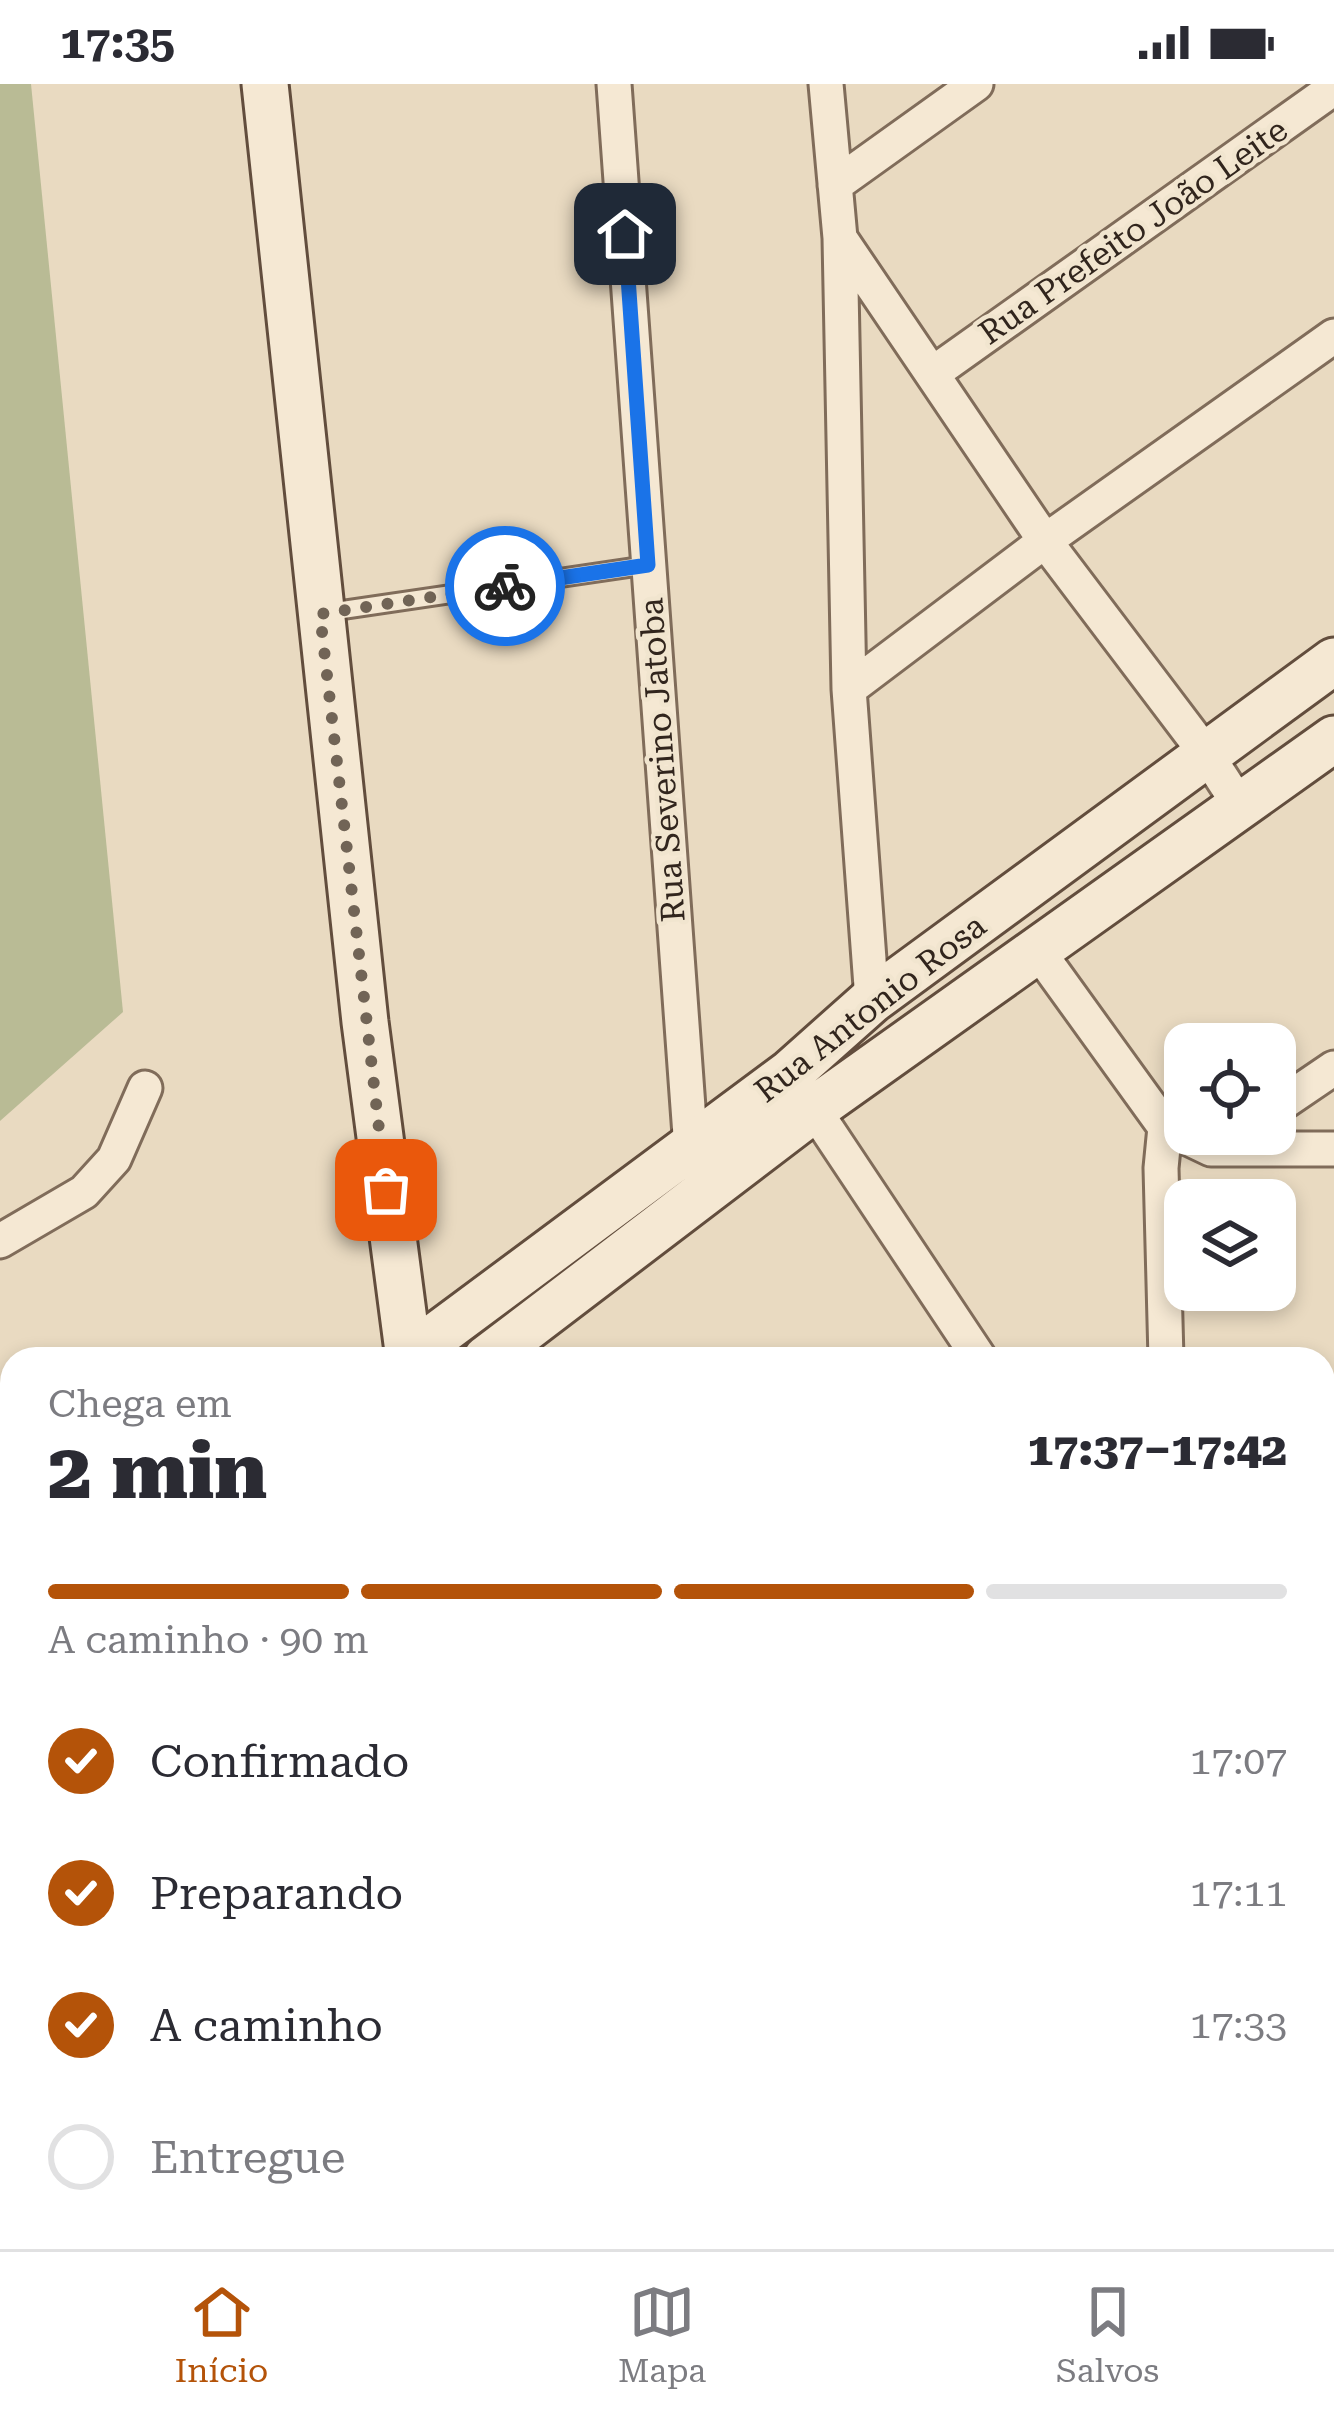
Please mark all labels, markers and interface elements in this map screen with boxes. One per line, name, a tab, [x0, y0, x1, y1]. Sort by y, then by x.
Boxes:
text: 17:35	[60, 16, 175, 69]
street label: Rua Prefeito João Leite	[971, 110, 1295, 352]
pin	[574, 183, 676, 285]
icon: home	[592, 201, 658, 267]
courier	[445, 526, 565, 646]
icon: bike	[472, 553, 538, 619]
street label: Rua Severino Jatoba	[631, 596, 693, 923]
street label: Rua Antonio Rosa	[747, 906, 993, 1110]
map controls	[1164, 1023, 1296, 1311]
button: locate	[1164, 1023, 1296, 1155]
pin	[335, 1139, 437, 1241]
icon: bag	[353, 1157, 419, 1223]
button: layers	[1164, 1179, 1296, 1311]
text: Chega em	[48, 1381, 232, 1427]
text: 17:37–17:42	[1028, 1423, 1287, 1476]
text: 2 min	[48, 1426, 267, 1517]
text: A caminho · 90 m	[48, 1617, 369, 1663]
icon: check	[48, 1728, 114, 1794]
text: Confirmado	[150, 1735, 409, 1788]
text: 17:07	[1190, 1738, 1287, 1784]
icon: check	[48, 1860, 114, 1926]
text: Preparando	[150, 1867, 403, 1920]
text: 17:11	[1190, 1870, 1287, 1916]
icon: check	[48, 1992, 114, 2058]
text: A caminho	[150, 1999, 383, 2052]
text: 17:33	[1190, 2002, 1287, 2048]
text: Entregue	[150, 2131, 346, 2184]
tab: Início	[175, 2279, 268, 2390]
tab: Mapa	[618, 2279, 706, 2390]
tab: Salvos	[1056, 2279, 1159, 2390]

